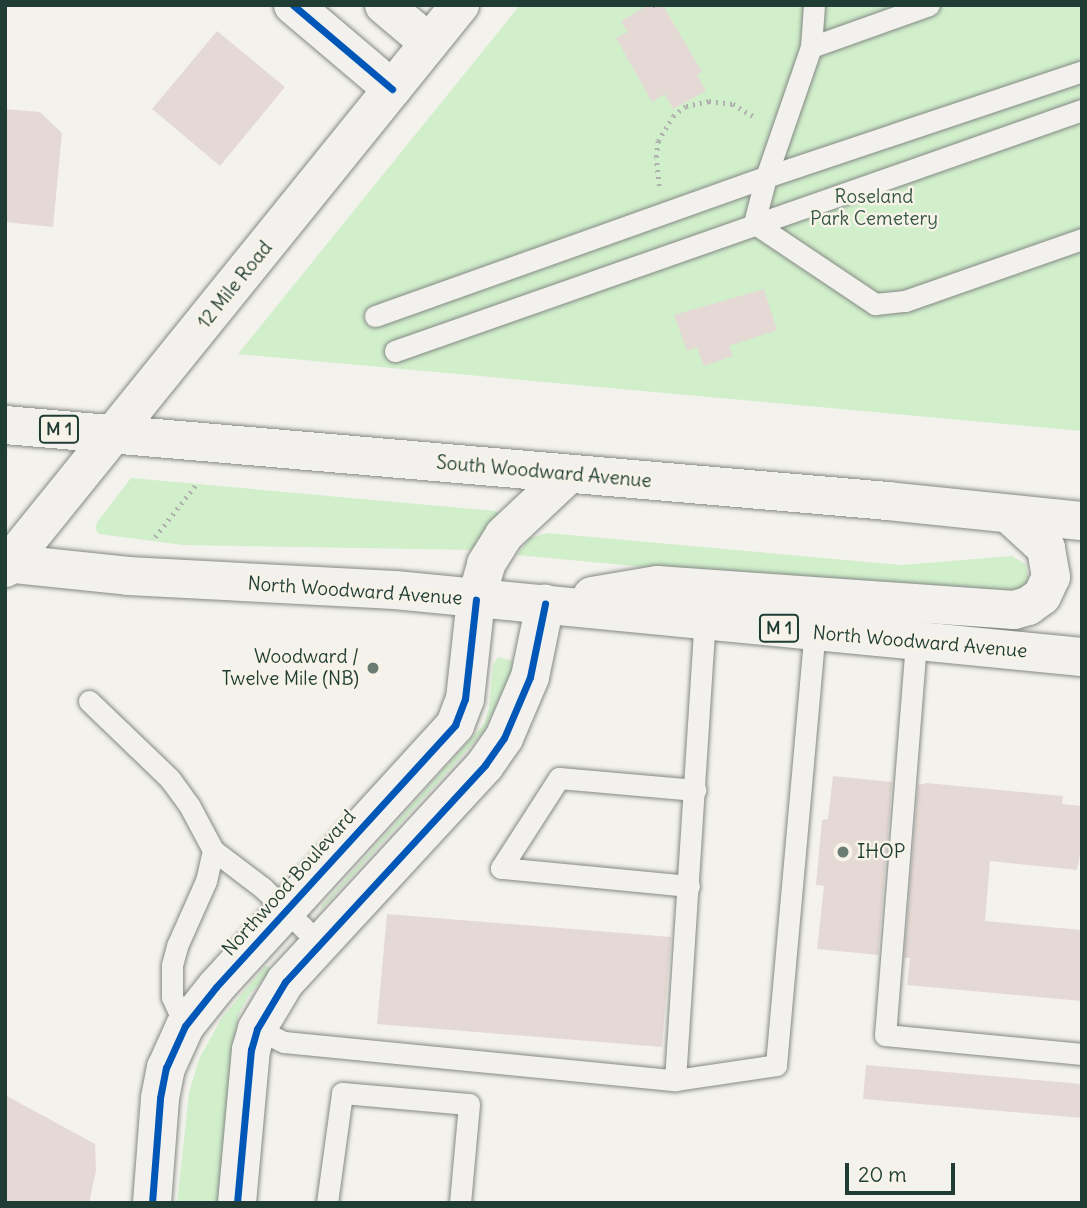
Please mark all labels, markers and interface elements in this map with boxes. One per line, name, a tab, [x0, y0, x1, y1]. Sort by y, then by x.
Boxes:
park label: Roseland Park Cemetery	[810, 186, 938, 230]
street label: 12 Mile Road	[193, 237, 277, 333]
road number: M 1	[38, 414, 80, 444]
street label: South Woodward Avenue	[435, 451, 653, 493]
street label: North Woodward Avenue	[247, 572, 463, 610]
road number: M 1	[758, 614, 800, 642]
street label: North Woodward Avenue	[812, 621, 1028, 663]
place label: Woodward / Twelve Mile (NB)	[222, 646, 359, 690]
marker: Woodward / Twelve Mile (NB)	[365, 660, 381, 676]
street label: Northwood Boulevard	[218, 806, 360, 960]
place label: IHOP	[857, 841, 905, 863]
marker: IHOP	[835, 844, 851, 860]
scale bar	[849, 1148, 959, 1192]
text: 20 m	[858, 1161, 907, 1188]

